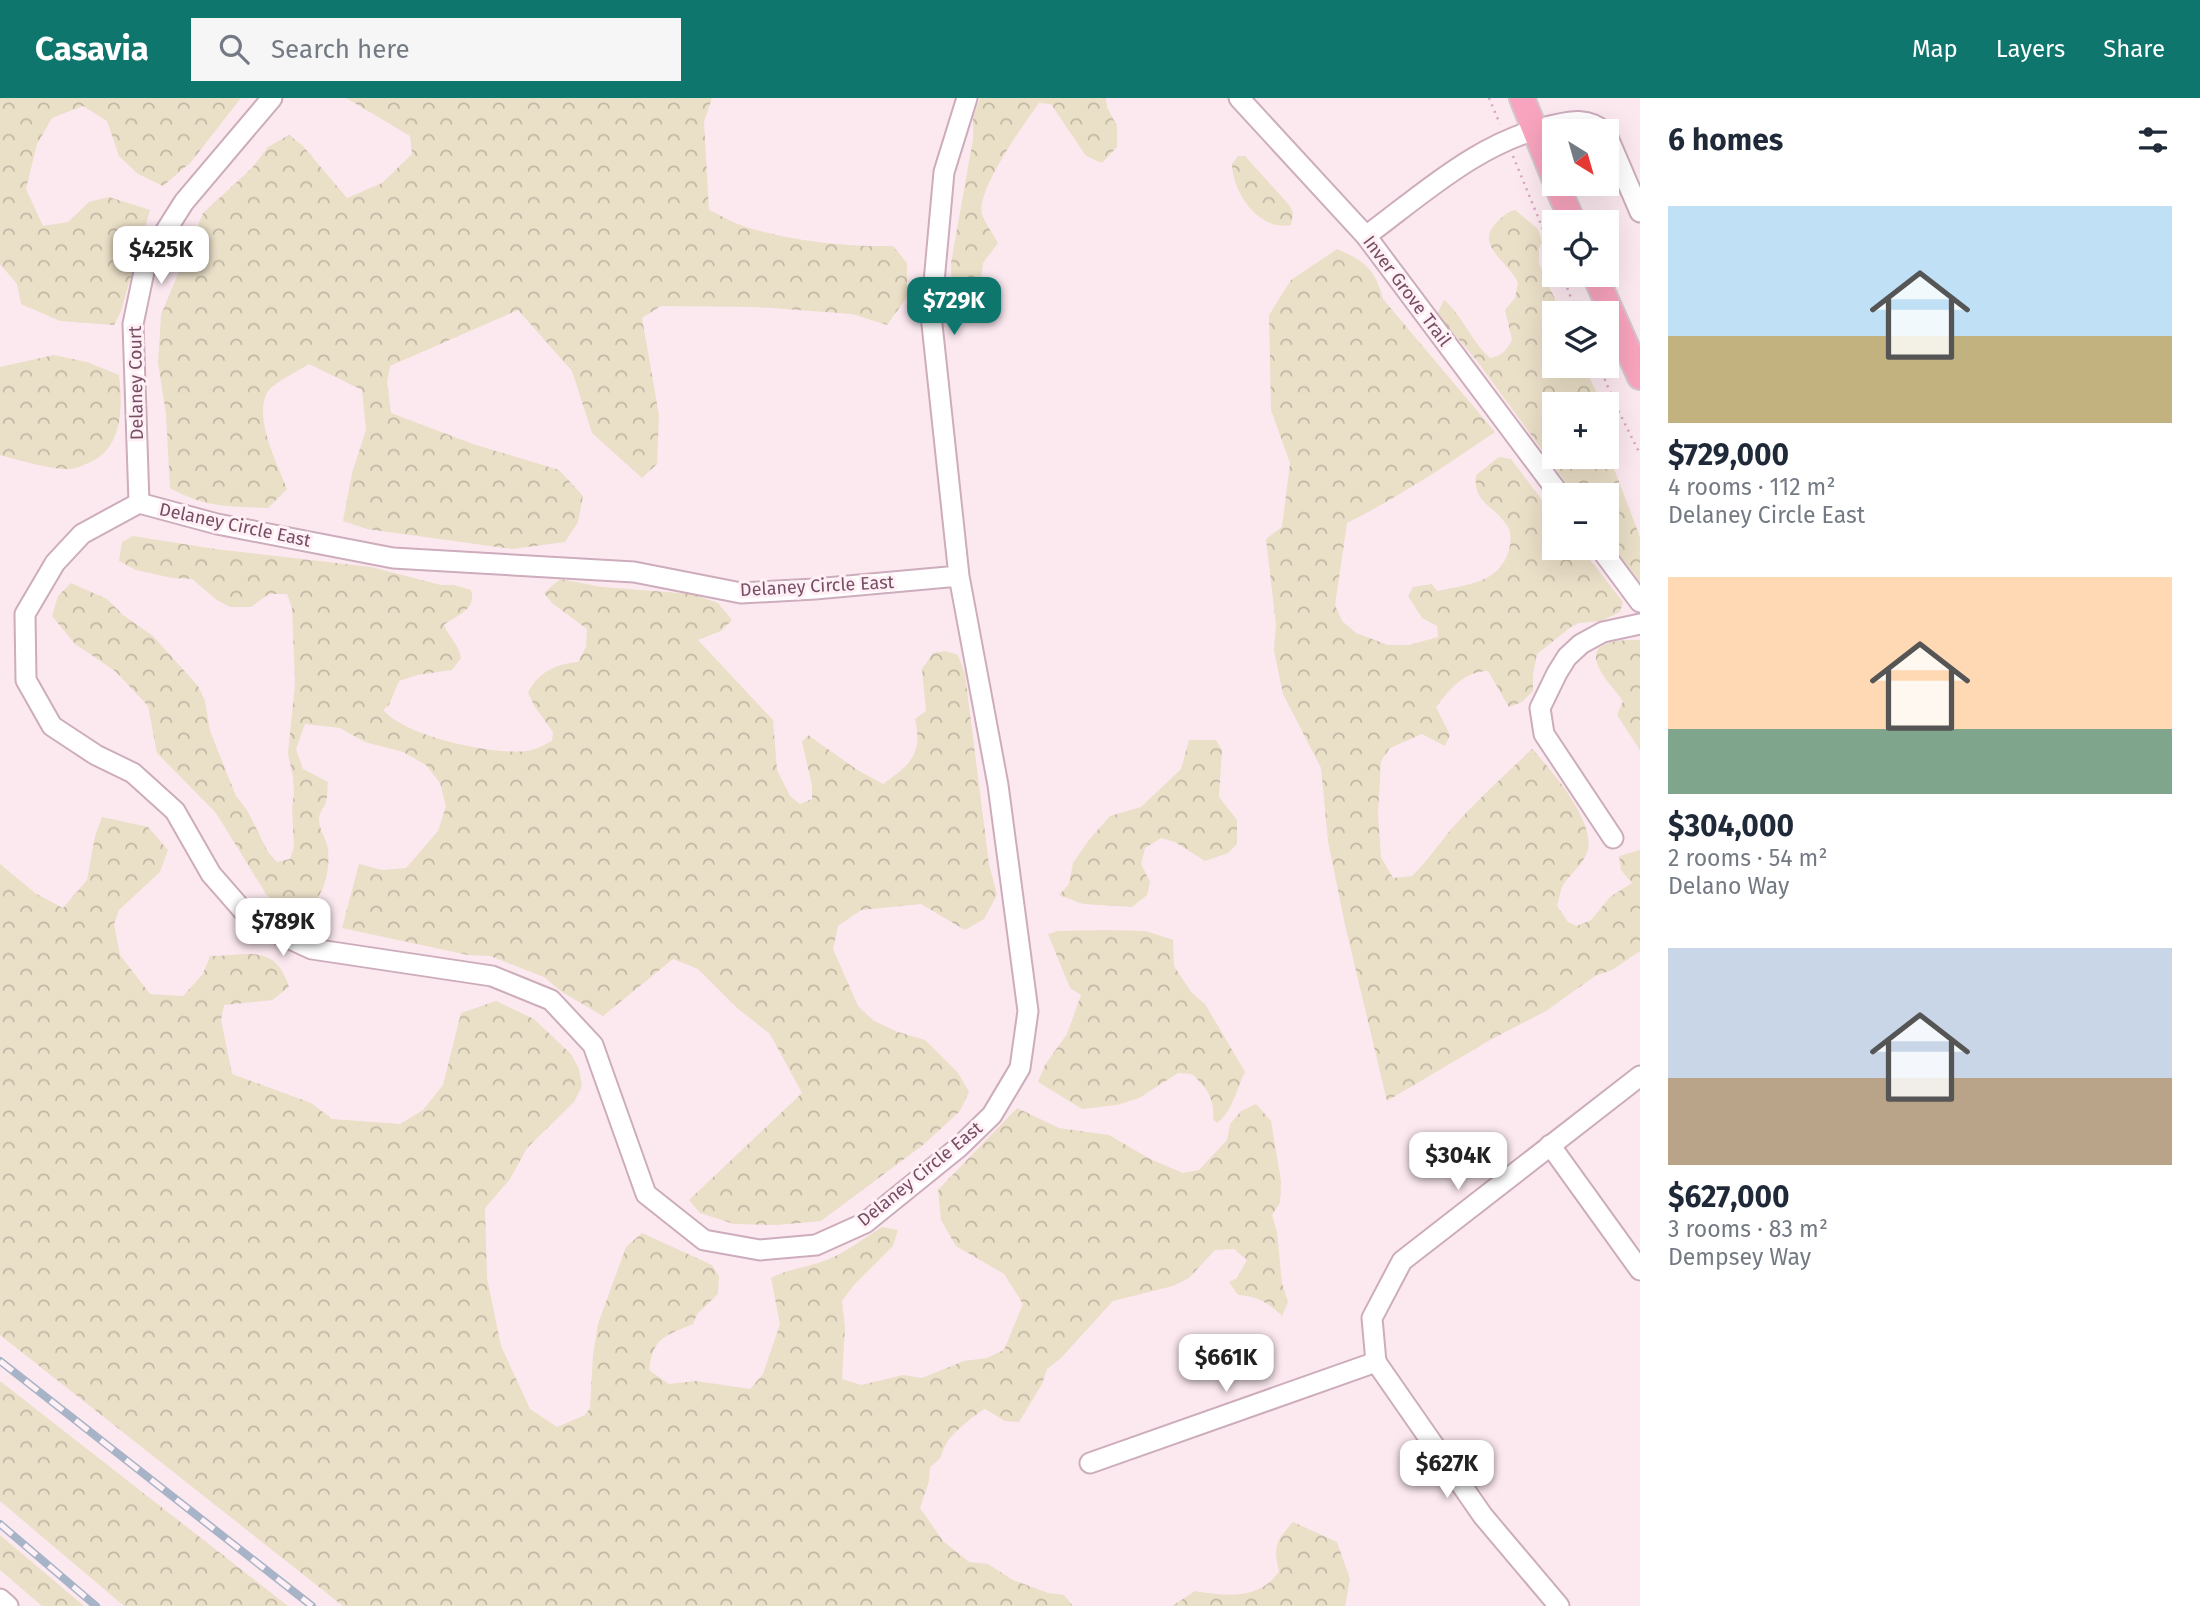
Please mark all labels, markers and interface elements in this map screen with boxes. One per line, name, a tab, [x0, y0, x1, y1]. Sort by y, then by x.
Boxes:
search box	[191, 18, 681, 81]
text: Casavia	[35, 29, 149, 69]
icon: search	[215, 30, 253, 68]
text: Search here	[271, 34, 410, 65]
text: Map	[1912, 35, 1958, 63]
text: Layers	[1996, 35, 2065, 63]
text: Share	[2103, 35, 2165, 63]
north arrow	[1542, 119, 1619, 196]
map controls	[1542, 119, 1619, 560]
icon: filters	[2134, 121, 2172, 159]
text: 6 homes	[1668, 122, 1783, 158]
button: locate	[1542, 210, 1619, 287]
pin: $425K	[112, 226, 210, 286]
street label: Inver Grove Trail	[1358, 231, 1456, 351]
text: $425K	[129, 235, 193, 263]
icon: home	[1857, 252, 1983, 378]
pin: $729K	[905, 278, 1003, 337]
text: $729K	[923, 286, 985, 314]
button: layers	[1542, 301, 1619, 378]
street label: Delaney Court	[124, 325, 148, 440]
button: +	[1542, 392, 1619, 469]
text: $729,000	[1668, 437, 1789, 473]
text: 4 rooms · 112 m²	[1668, 473, 1835, 501]
button: −	[1542, 483, 1619, 560]
street label: Delaney Circle East	[157, 498, 313, 552]
text: Delaney Circle East	[1668, 501, 1865, 529]
street label: Delaney Circle East	[739, 571, 895, 601]
icon: home	[1857, 623, 1983, 749]
text: $304,000	[1668, 808, 1794, 844]
text: 2 rooms · 54 m²	[1668, 844, 1827, 872]
text: Delano Way	[1668, 872, 1789, 900]
pin: $789K	[234, 898, 332, 958]
text: $789K	[252, 907, 314, 935]
icon: home	[1857, 994, 1983, 1120]
street label: Delaney Circle East	[853, 1117, 987, 1231]
pin: $304K	[1409, 1132, 1507, 1192]
text: $304K	[1425, 1141, 1491, 1169]
text: $627,000	[1668, 1179, 1790, 1215]
text: 3 rooms · 83 m²	[1668, 1215, 1828, 1243]
text: Dempsey Way	[1668, 1243, 1811, 1271]
pin: $661K	[1177, 1334, 1275, 1394]
text: $661K	[1195, 1343, 1257, 1371]
pin: $627K	[1398, 1440, 1496, 1500]
text: $627K	[1416, 1449, 1478, 1477]

